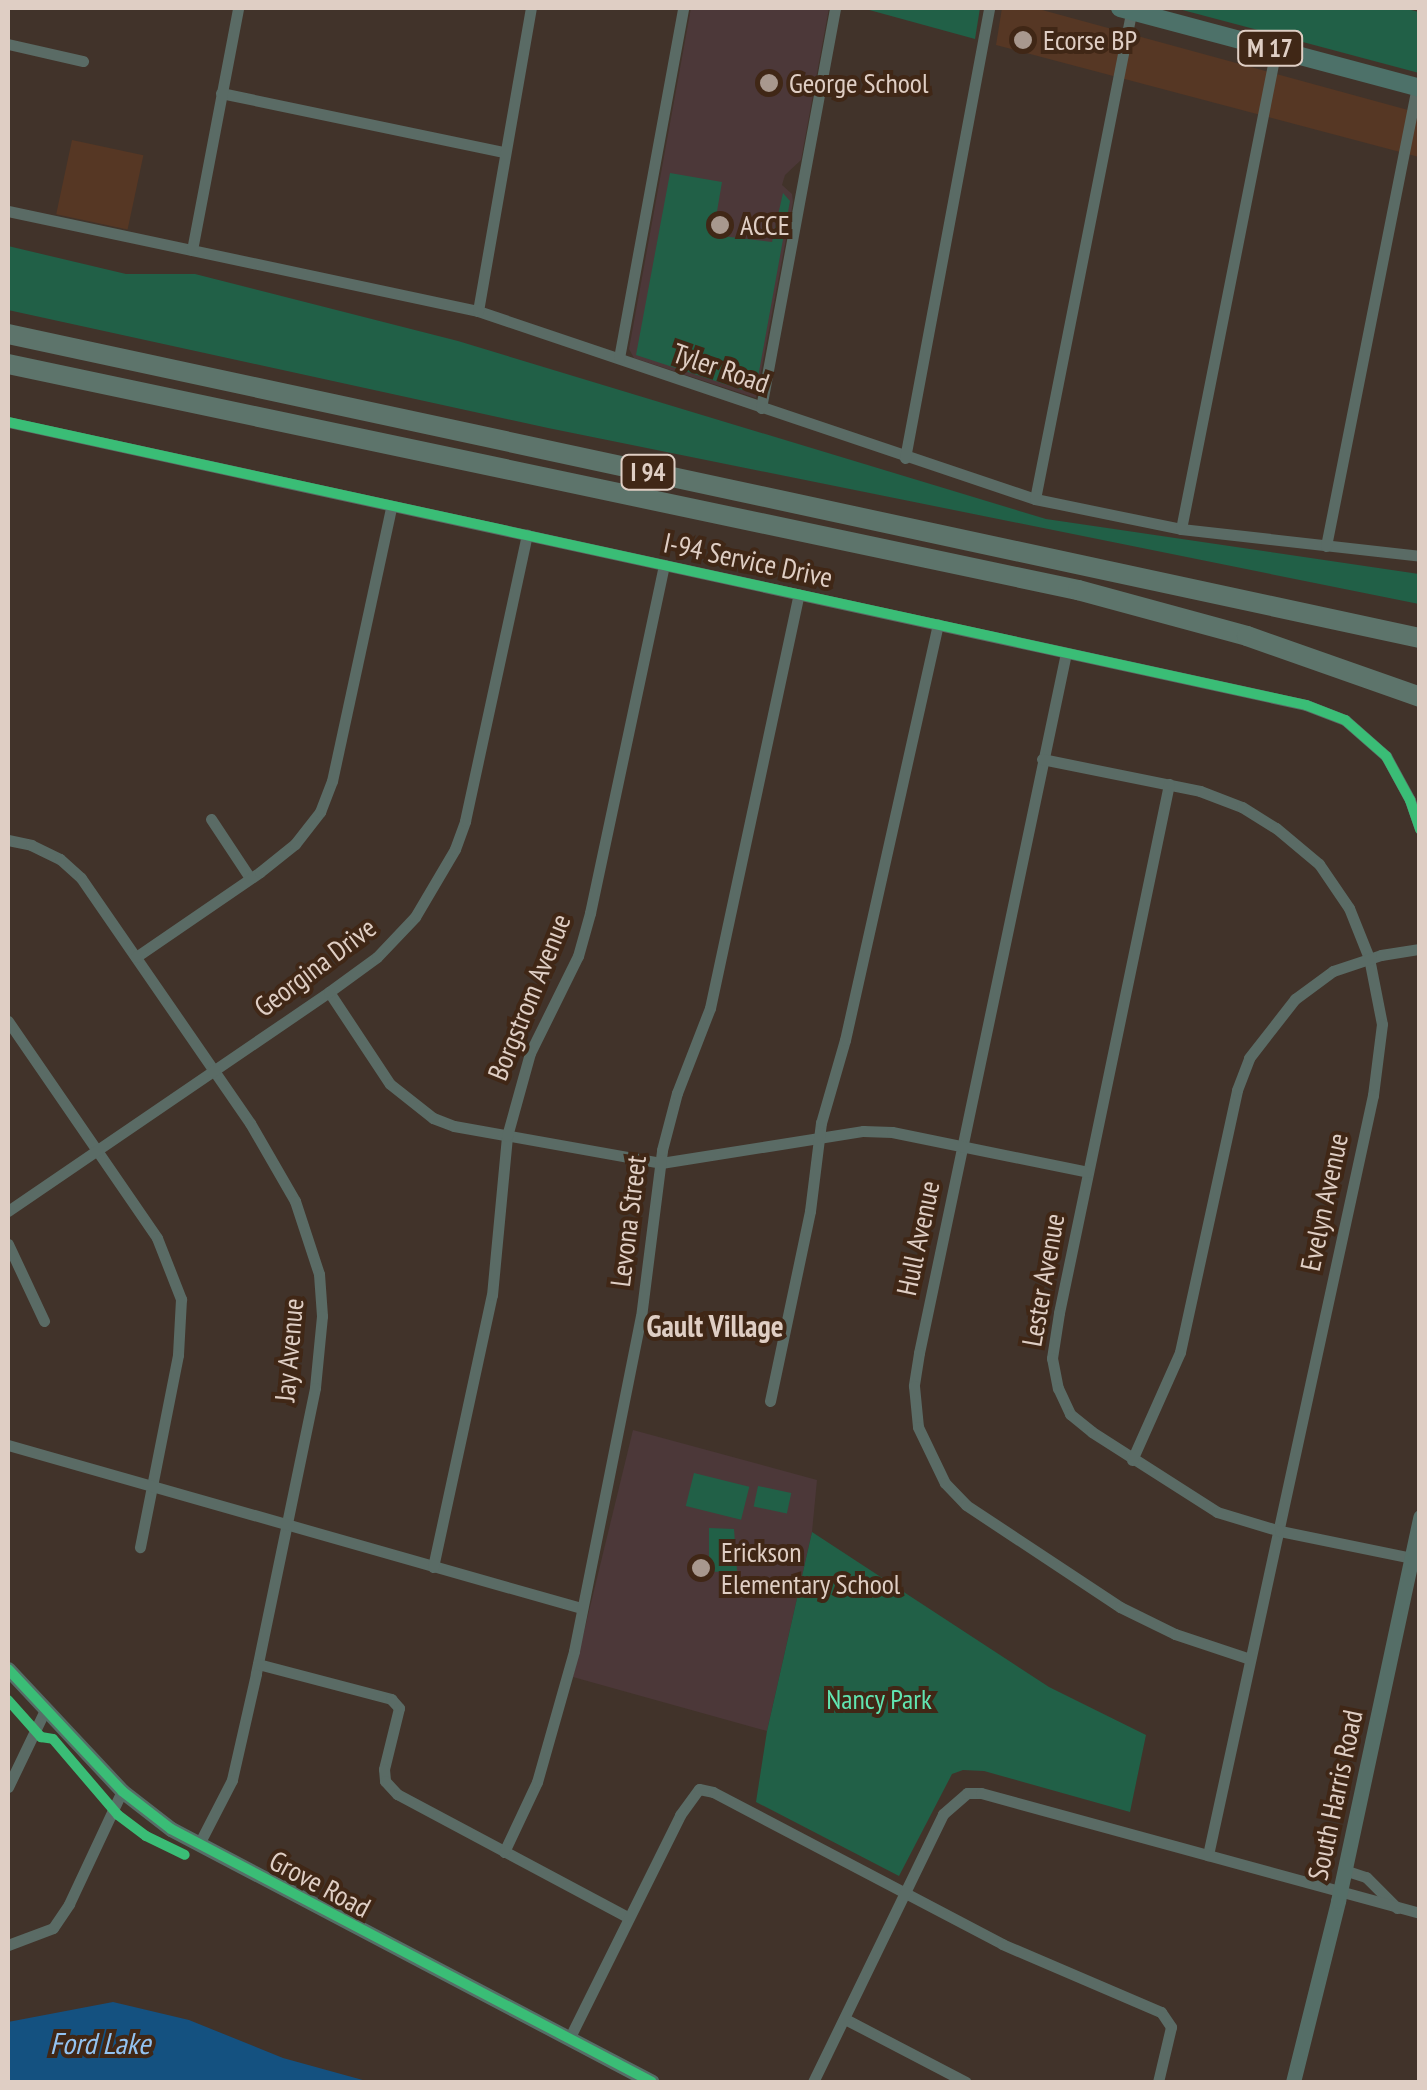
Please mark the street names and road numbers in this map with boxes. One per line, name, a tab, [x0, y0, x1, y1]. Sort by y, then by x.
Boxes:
road number: M 17	[1235, 28, 1305, 68]
street label: Tyler Road	[668, 336, 774, 400]
road number: I 94	[620, 452, 676, 492]
street label: I-94 Service Drive	[660, 526, 836, 594]
street label: Borgstrom Avenue	[480, 909, 578, 1085]
street label: Georgina Drive	[248, 910, 382, 1024]
street label: Evelyn Avenue	[1293, 1130, 1355, 1274]
street label: Levona Street	[603, 1154, 653, 1288]
street label: Hull Avenue	[889, 1177, 947, 1299]
street label: Lester Avenue	[1015, 1211, 1071, 1349]
street label: Jay Avenue	[268, 1296, 310, 1404]
street label: South Harris Road	[1301, 1707, 1369, 1883]
street label: Grove Road	[264, 1843, 376, 1925]

